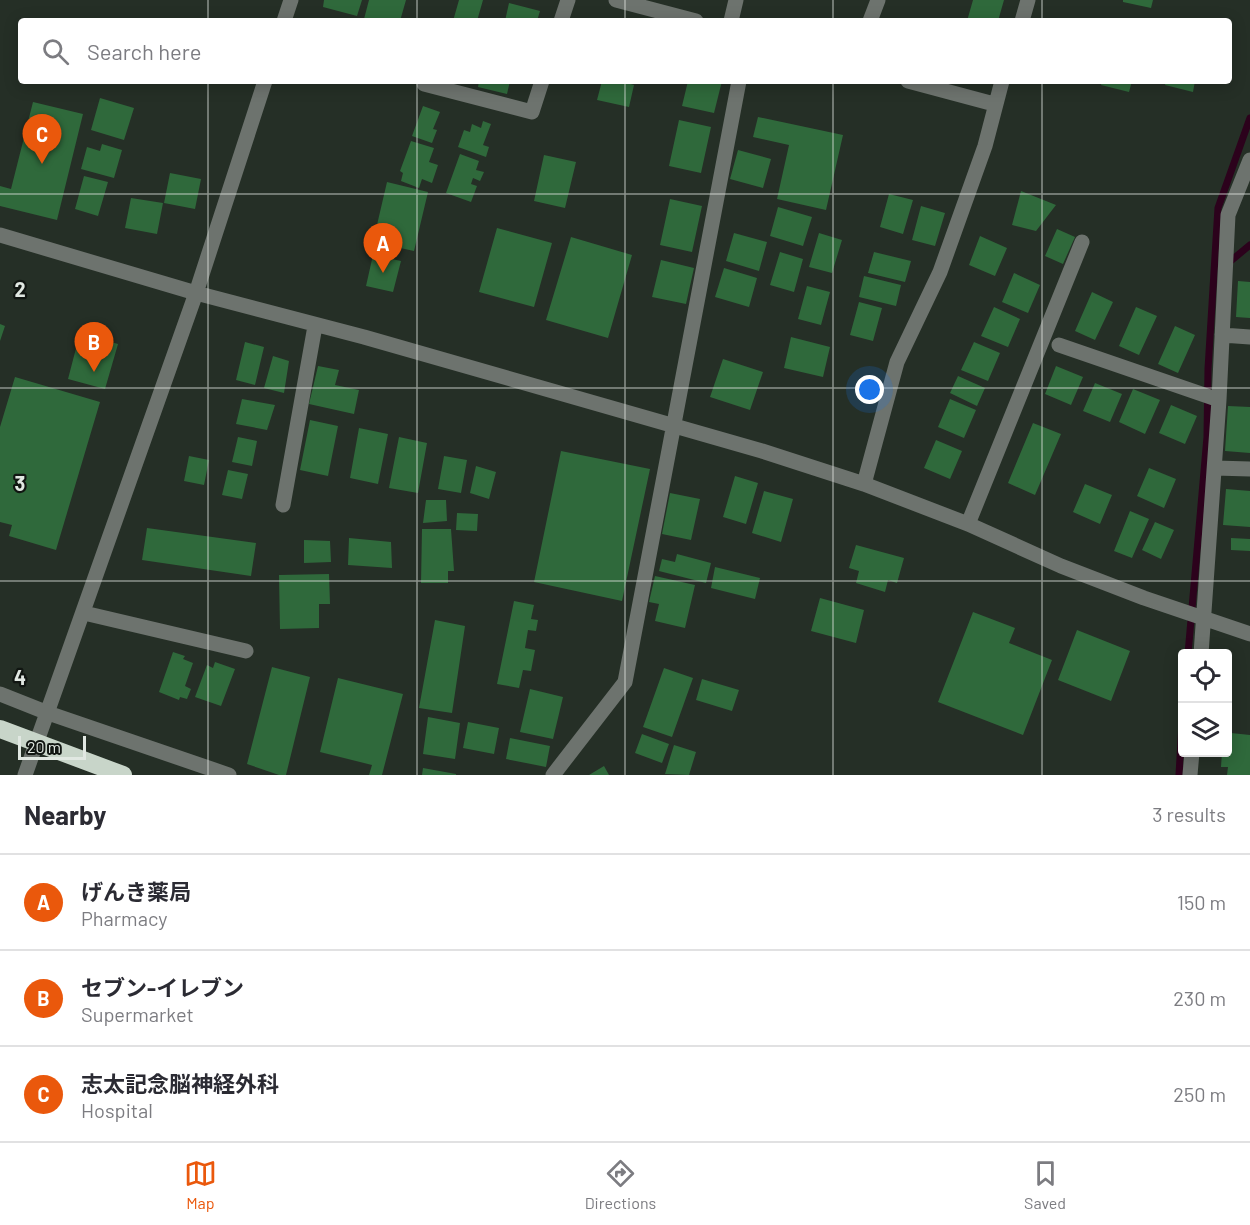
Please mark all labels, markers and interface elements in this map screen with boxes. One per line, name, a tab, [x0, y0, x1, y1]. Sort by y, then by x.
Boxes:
search box	[18, 18, 1232, 84]
icon: search	[39, 35, 72, 68]
text: Search here	[87, 38, 201, 64]
pin: C	[22, 114, 62, 164]
pin: A	[364, 224, 403, 273]
text: 2	[14, 277, 26, 301]
pin: B	[74, 322, 113, 372]
your location	[855, 375, 884, 404]
text: 3	[15, 471, 25, 495]
map controls	[1178, 649, 1232, 757]
button: locate	[1178, 649, 1232, 703]
text: 4	[14, 665, 26, 689]
button: layers	[1178, 703, 1232, 757]
scale bar	[18, 733, 86, 760]
text: 20 m	[27, 737, 61, 756]
text: Nearby	[24, 799, 106, 830]
text: 3 results	[1152, 802, 1226, 826]
text: げんき薬局	[81, 878, 191, 904]
text: A	[37, 890, 50, 914]
text: 150 m	[1177, 890, 1226, 914]
text: Pharmacy	[81, 906, 167, 930]
text: セブン-イレブン	[81, 974, 244, 1000]
text: B	[37, 986, 50, 1010]
text: 230 m	[1173, 986, 1226, 1010]
text: Supermarket	[81, 1002, 194, 1026]
text: 志太記念脳神経外科	[81, 1070, 279, 1096]
text: C	[37, 1082, 50, 1106]
text: 250 m	[1173, 1082, 1226, 1106]
text: Hospital	[81, 1098, 153, 1122]
tab: Map	[184, 1157, 217, 1212]
tab: Directions	[585, 1157, 656, 1212]
tab: Saved	[1024, 1157, 1066, 1212]

